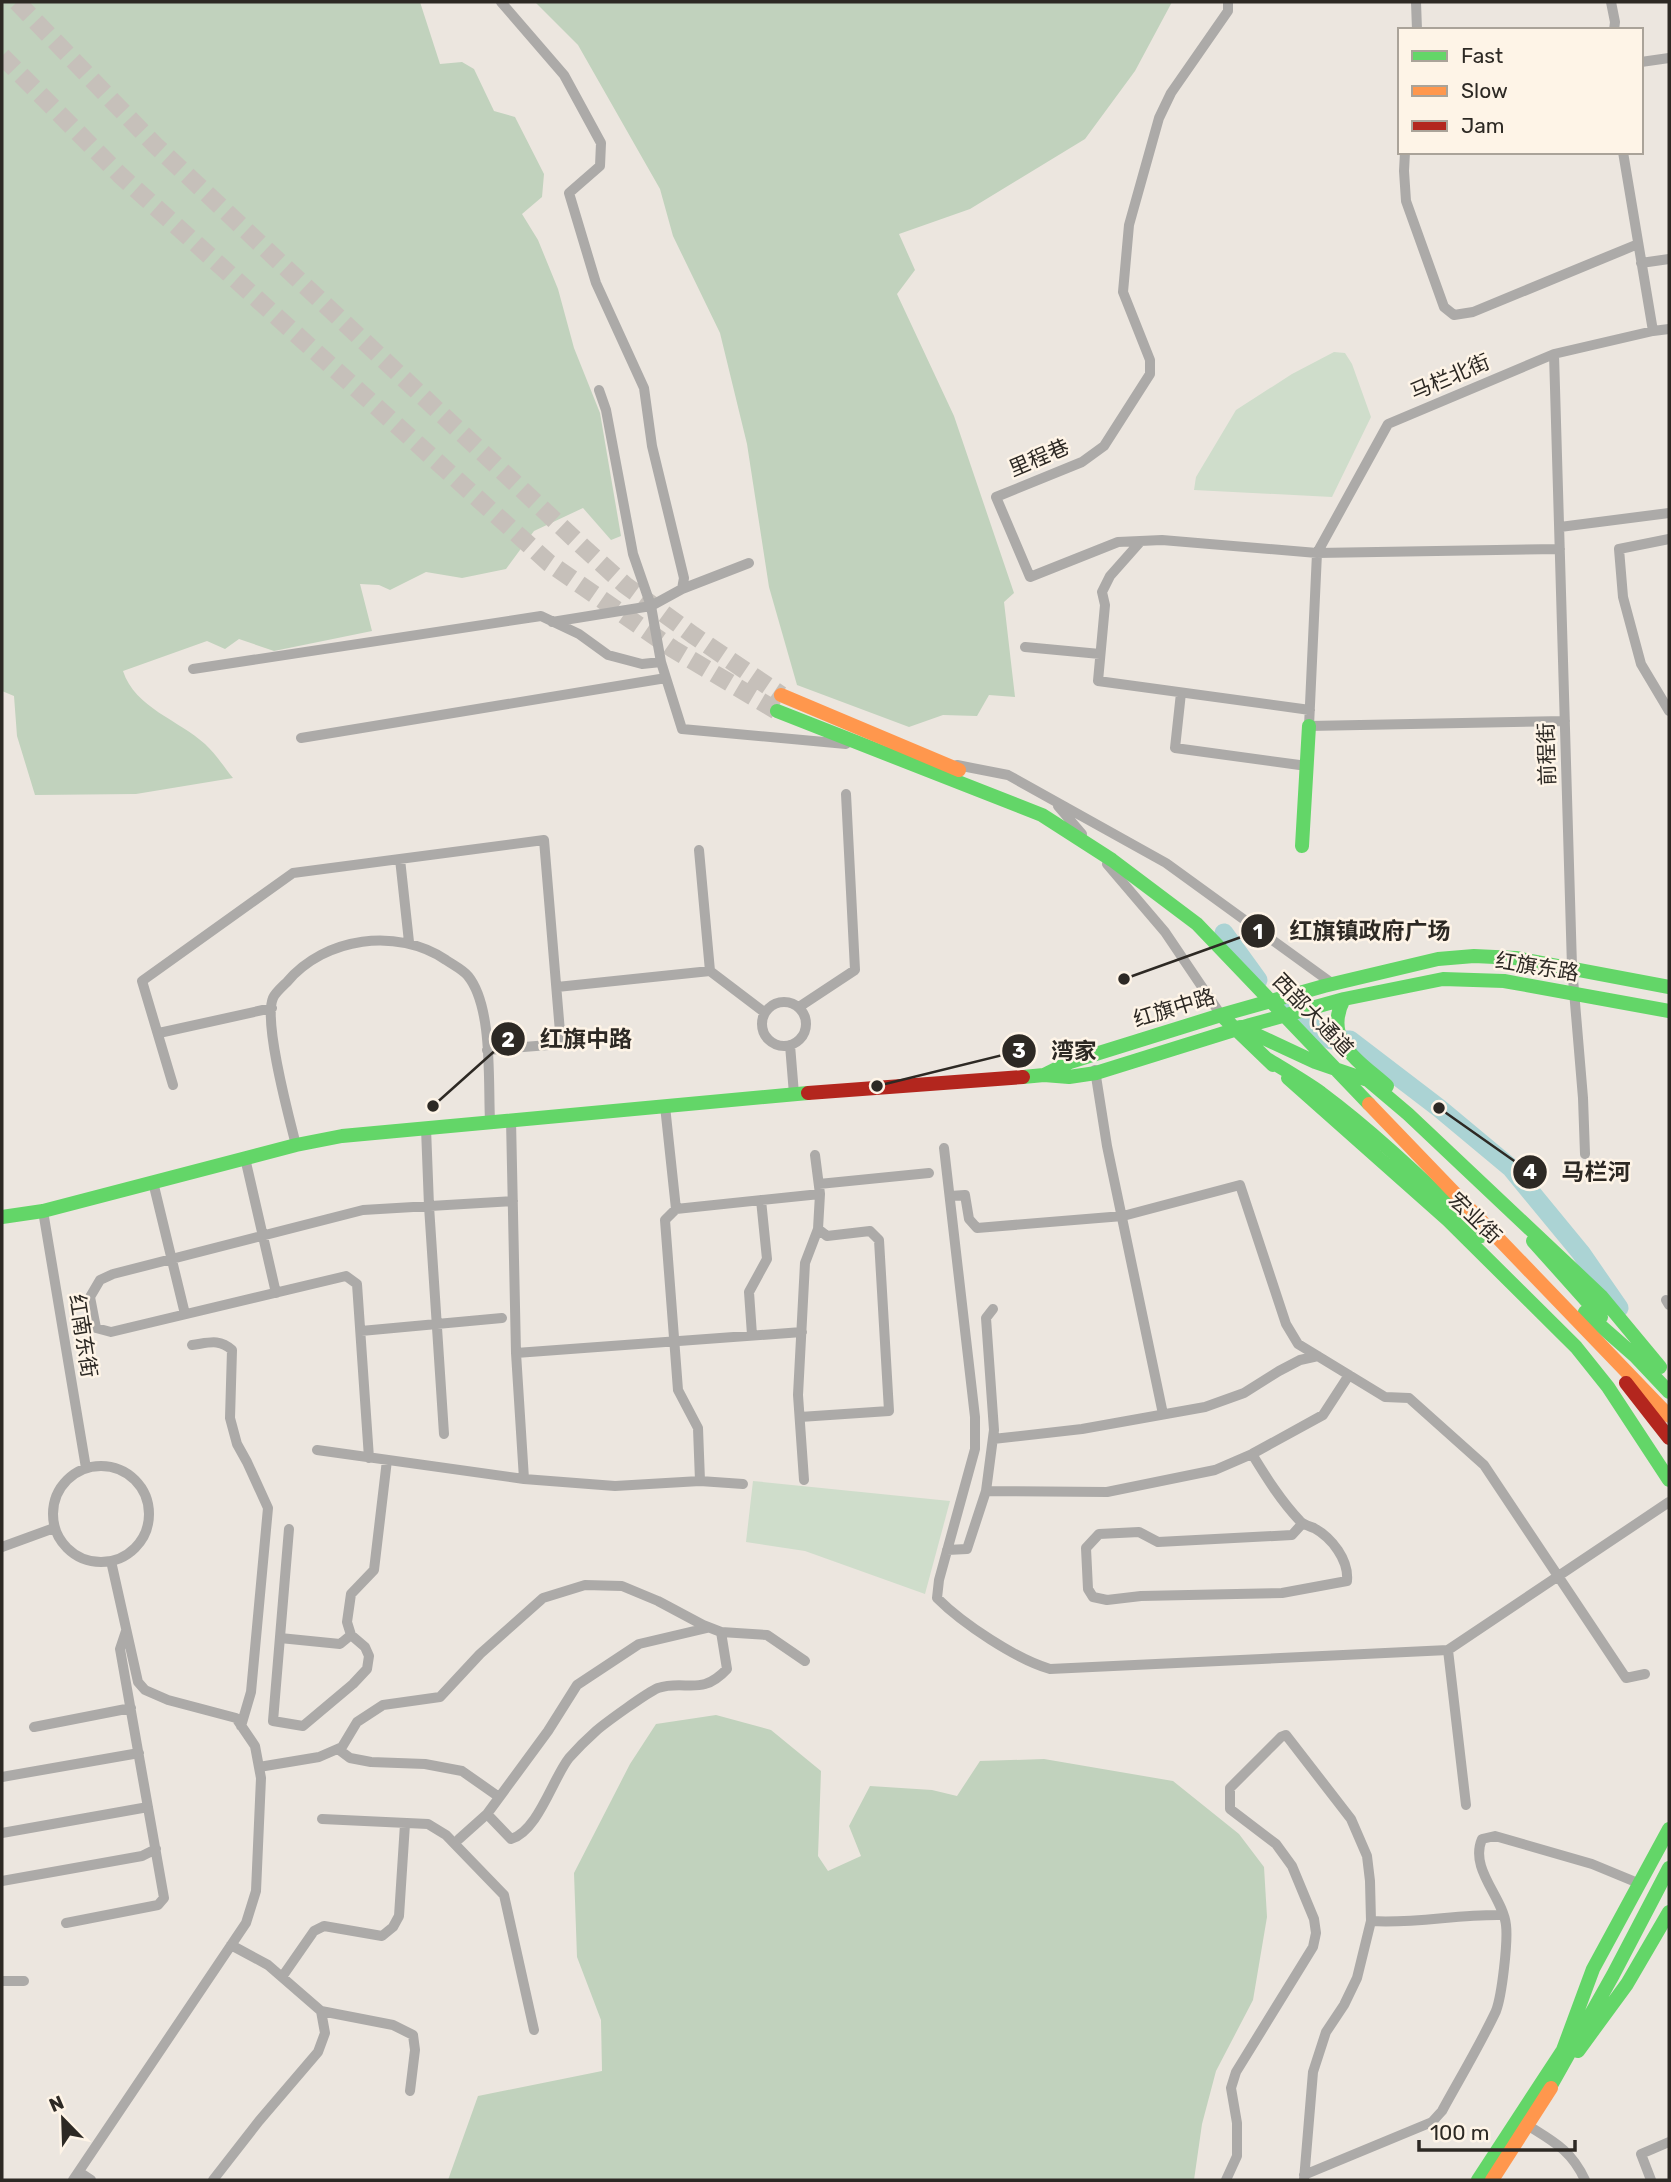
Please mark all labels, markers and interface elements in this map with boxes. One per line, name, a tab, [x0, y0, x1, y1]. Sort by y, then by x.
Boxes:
legend	[1398, 28, 1643, 154]
text: Fast	[1461, 43, 1503, 68]
text: Slow	[1461, 78, 1508, 103]
text: Jam	[1461, 113, 1505, 138]
street label: 马栏北街	[1406, 349, 1493, 404]
street label: 里程巷	[1005, 434, 1073, 481]
street label: 前程街	[1533, 722, 1560, 786]
callout: 红旗镇政府广场	[1241, 909, 1465, 953]
text: 红旗镇政府广场	[1290, 917, 1451, 945]
text: 1	[1253, 919, 1263, 944]
street label: 红旗东路	[1494, 948, 1581, 985]
street label: 西部大通道	[1268, 968, 1359, 1061]
street label: 红旗中路	[1130, 983, 1218, 1032]
callout: 红旗中路	[491, 1017, 646, 1061]
text: 红旗中路	[540, 1025, 632, 1053]
text: 2	[501, 1027, 515, 1052]
callout: 湾家	[1002, 1029, 1111, 1073]
text: 湾家	[1051, 1037, 1097, 1065]
text: 3	[1012, 1038, 1026, 1063]
callout: 马栏河	[1512, 1150, 1644, 1194]
text: 马栏河	[1562, 1158, 1631, 1186]
text: 4	[1523, 1159, 1537, 1184]
street label: 宏业街	[1444, 1187, 1507, 1249]
street label: 红南东街	[65, 1292, 102, 1379]
north arrow	[28, 2084, 98, 2154]
text: N	[46, 2091, 67, 2117]
scale bar	[1419, 2108, 1575, 2152]
text: 100 m	[1430, 2120, 1489, 2145]

